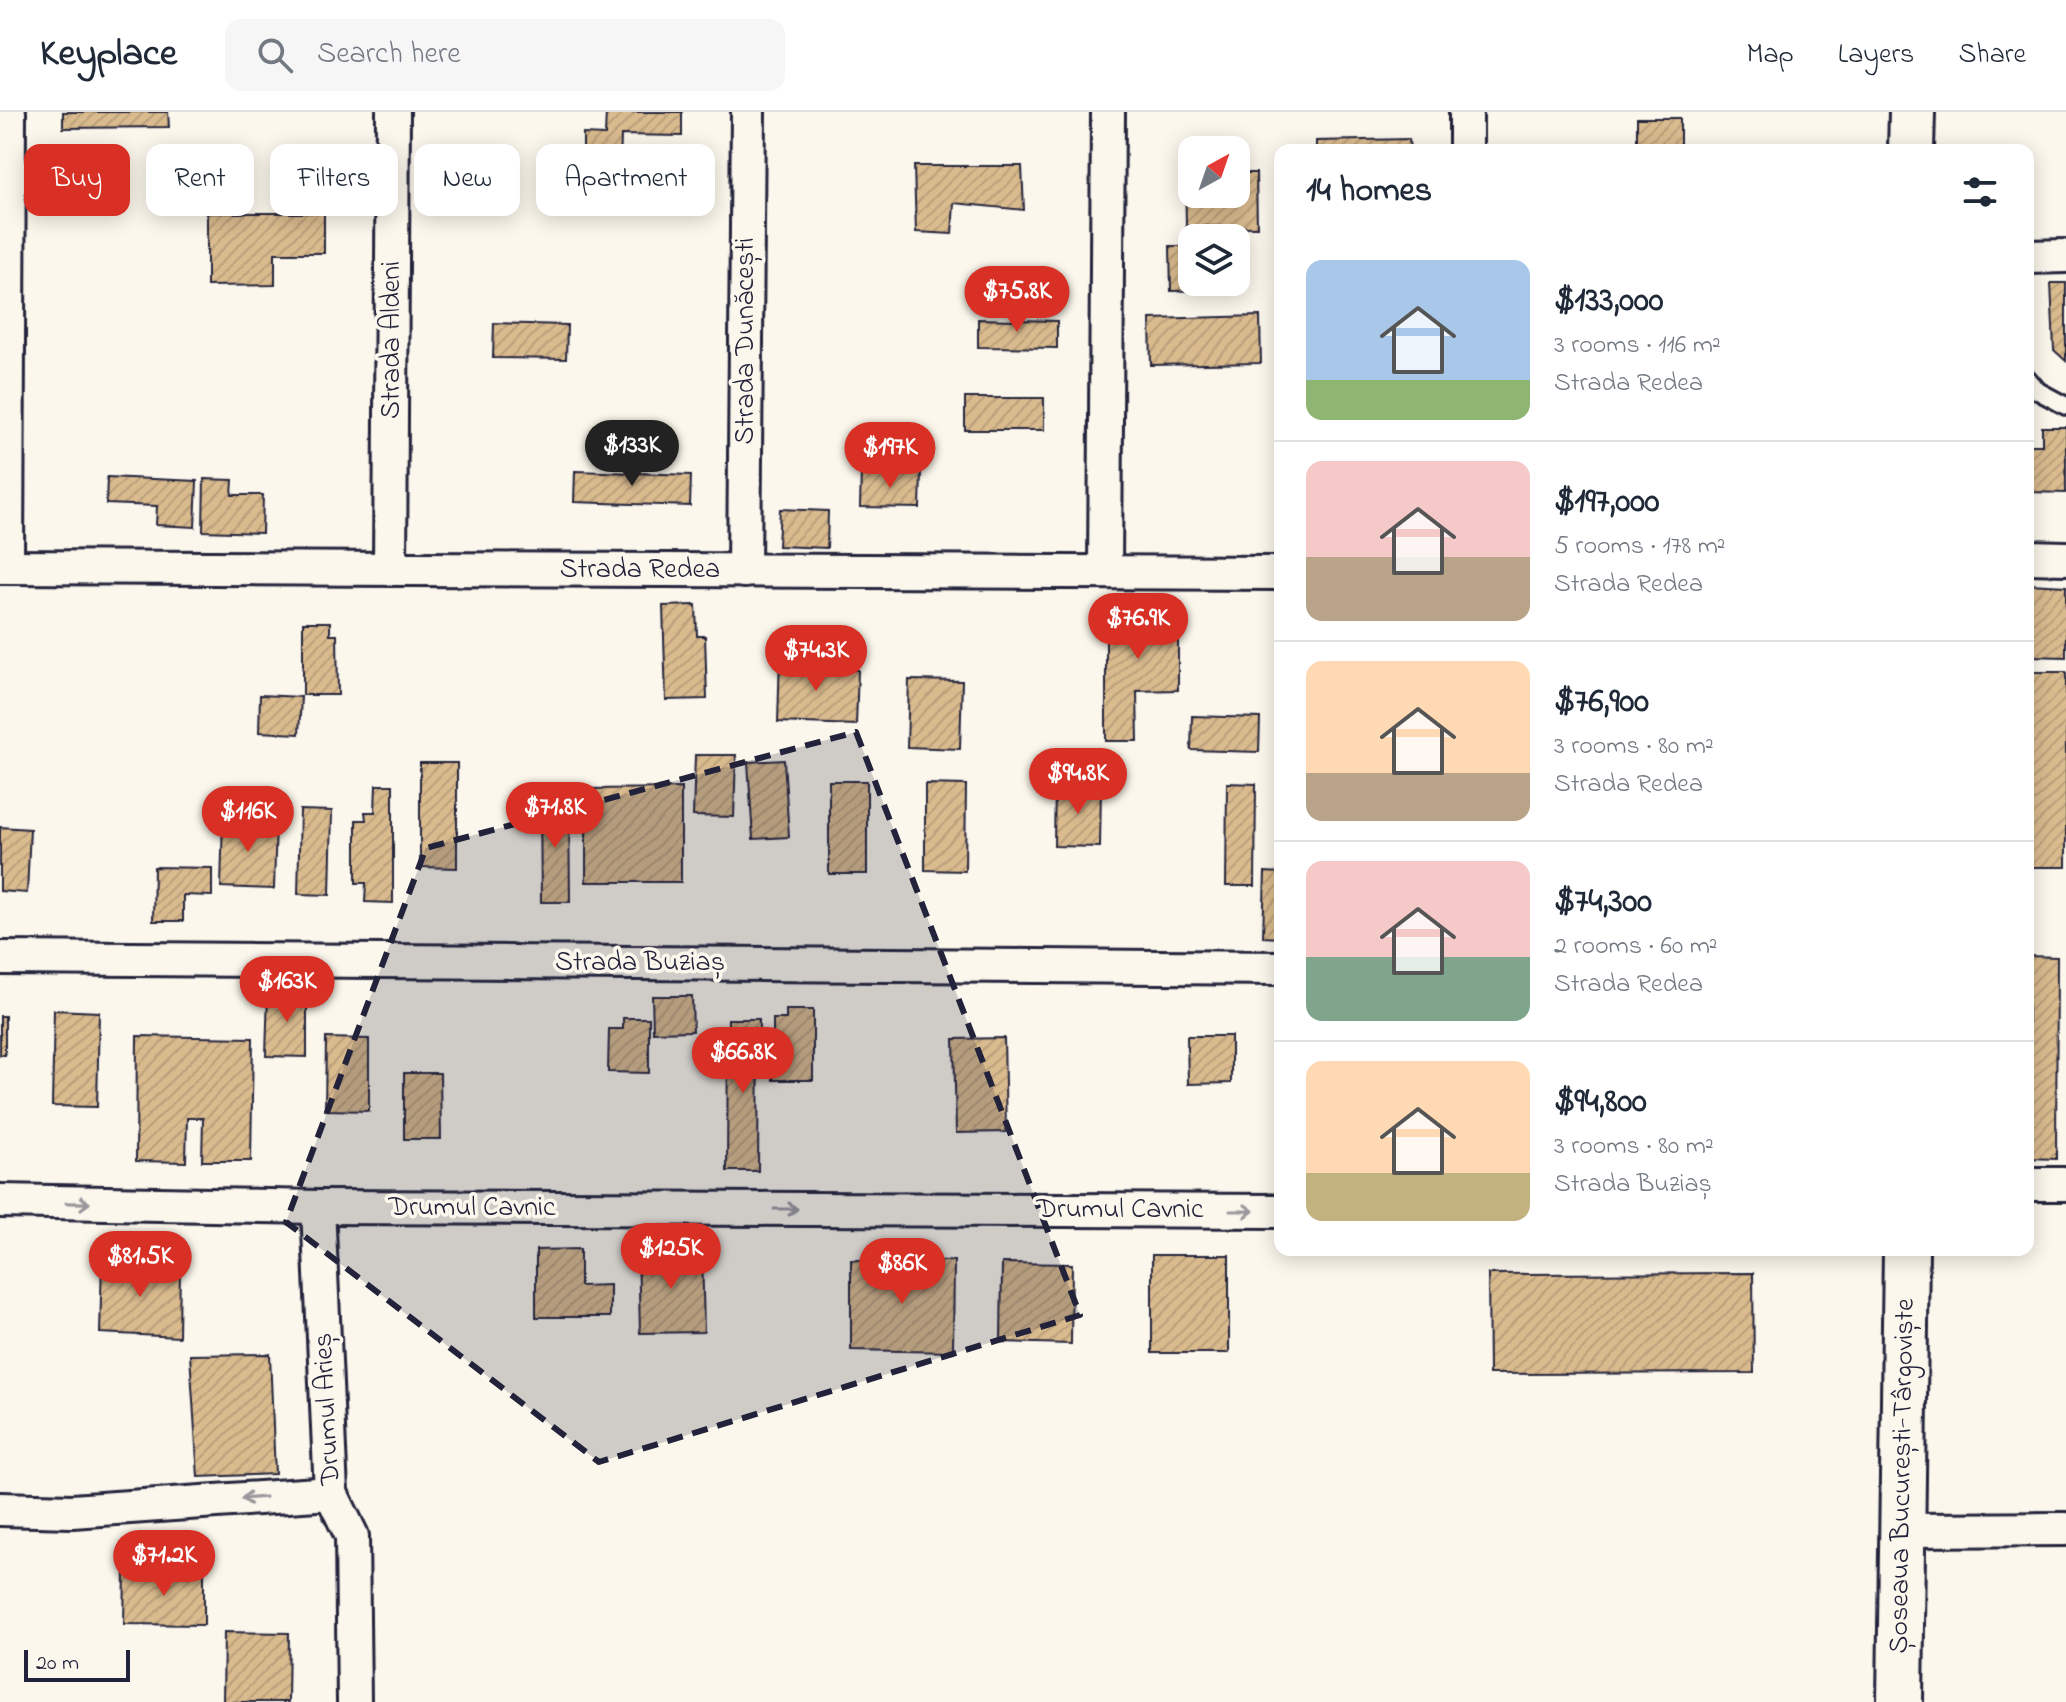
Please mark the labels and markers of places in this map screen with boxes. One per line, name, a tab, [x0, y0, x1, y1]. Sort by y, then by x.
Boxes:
pin: $75.8K	[952, 266, 1082, 334]
pin: $133K	[576, 420, 688, 488]
pin: $197K	[834, 422, 946, 490]
pin: $76.9K	[1073, 593, 1203, 661]
pin: $74.3K	[751, 625, 881, 693]
pin: $94.8K	[1013, 748, 1143, 816]
pin: $71.8K	[490, 782, 620, 850]
pin: $116K	[192, 786, 304, 854]
pin: $163K	[231, 956, 343, 1024]
pin: $66.8K	[678, 1027, 808, 1095]
pin: $125K	[615, 1223, 727, 1291]
pin: $81.5K	[75, 1231, 205, 1299]
pin: $86K	[855, 1238, 949, 1306]
pin: $71.2K	[99, 1530, 229, 1598]

